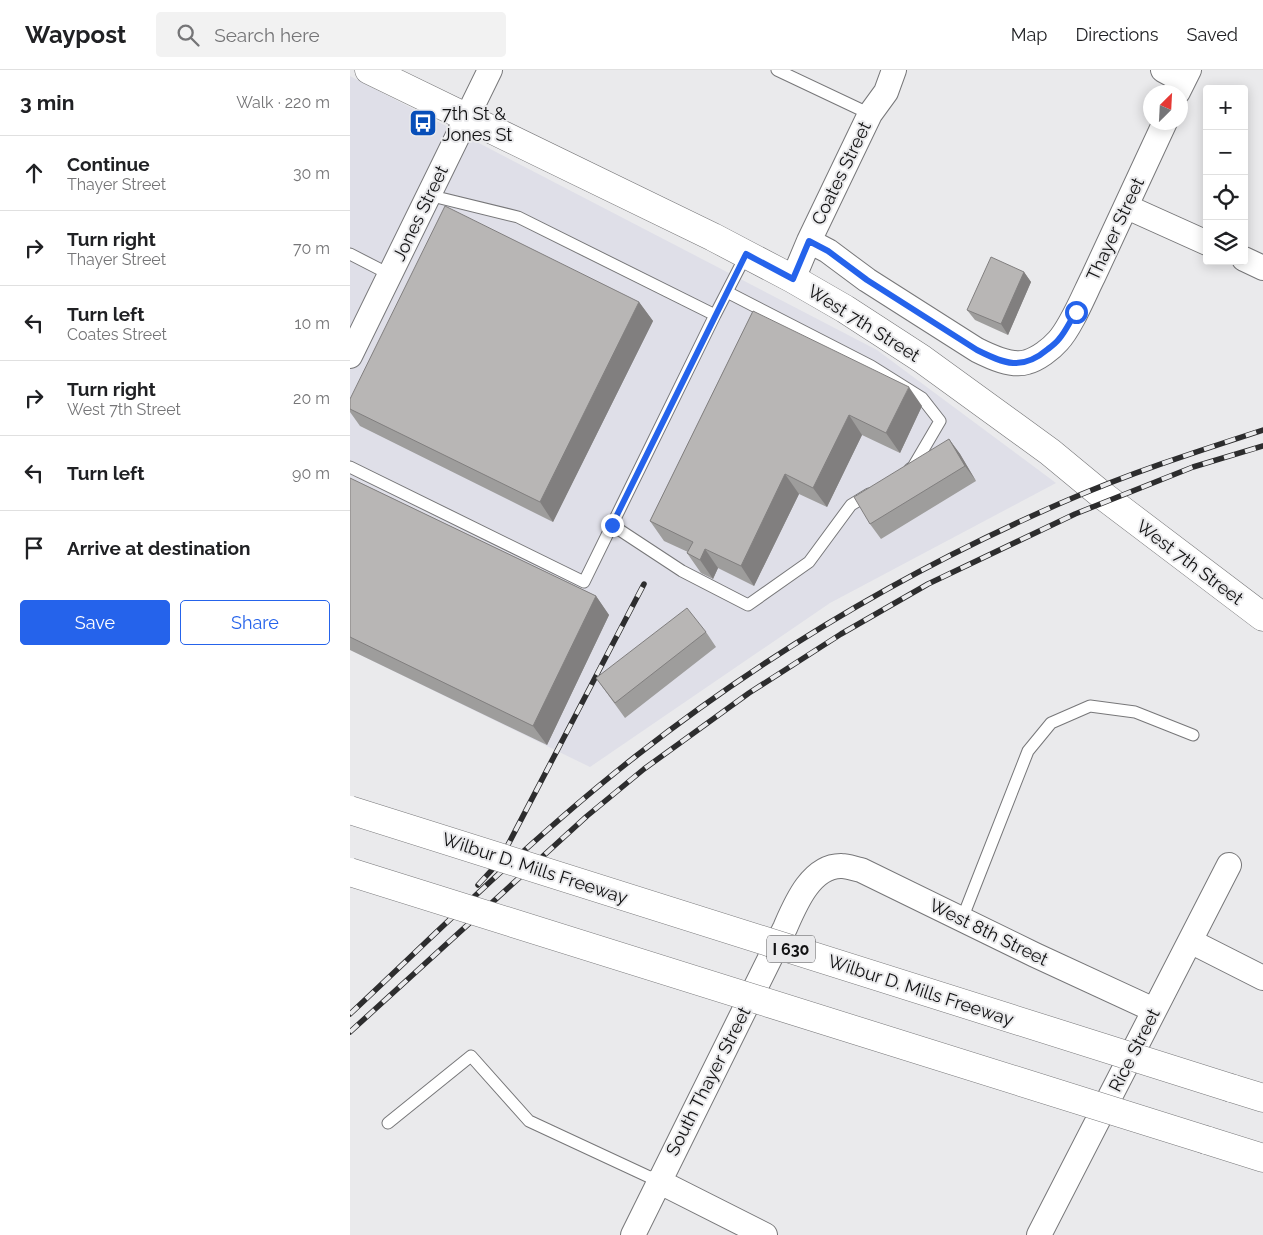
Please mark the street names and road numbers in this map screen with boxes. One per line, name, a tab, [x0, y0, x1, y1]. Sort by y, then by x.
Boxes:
street label: Coates Street	[807, 118, 875, 228]
street label: Jones Street	[388, 162, 452, 264]
street label: Thayer Street	[1082, 174, 1148, 284]
street label: West 7th Street	[804, 280, 924, 366]
street label: West 7th Street	[1133, 515, 1247, 609]
street label: Wilbur D. Mills Freeway	[440, 828, 631, 908]
street label: West 8th Street	[926, 894, 1052, 970]
road number: I 630	[767, 936, 815, 962]
street label: Wilbur D. Mills Freeway	[826, 950, 1017, 1030]
street label: South Thayer Street	[661, 1003, 755, 1159]
street label: Rice Street	[1104, 1005, 1164, 1095]

